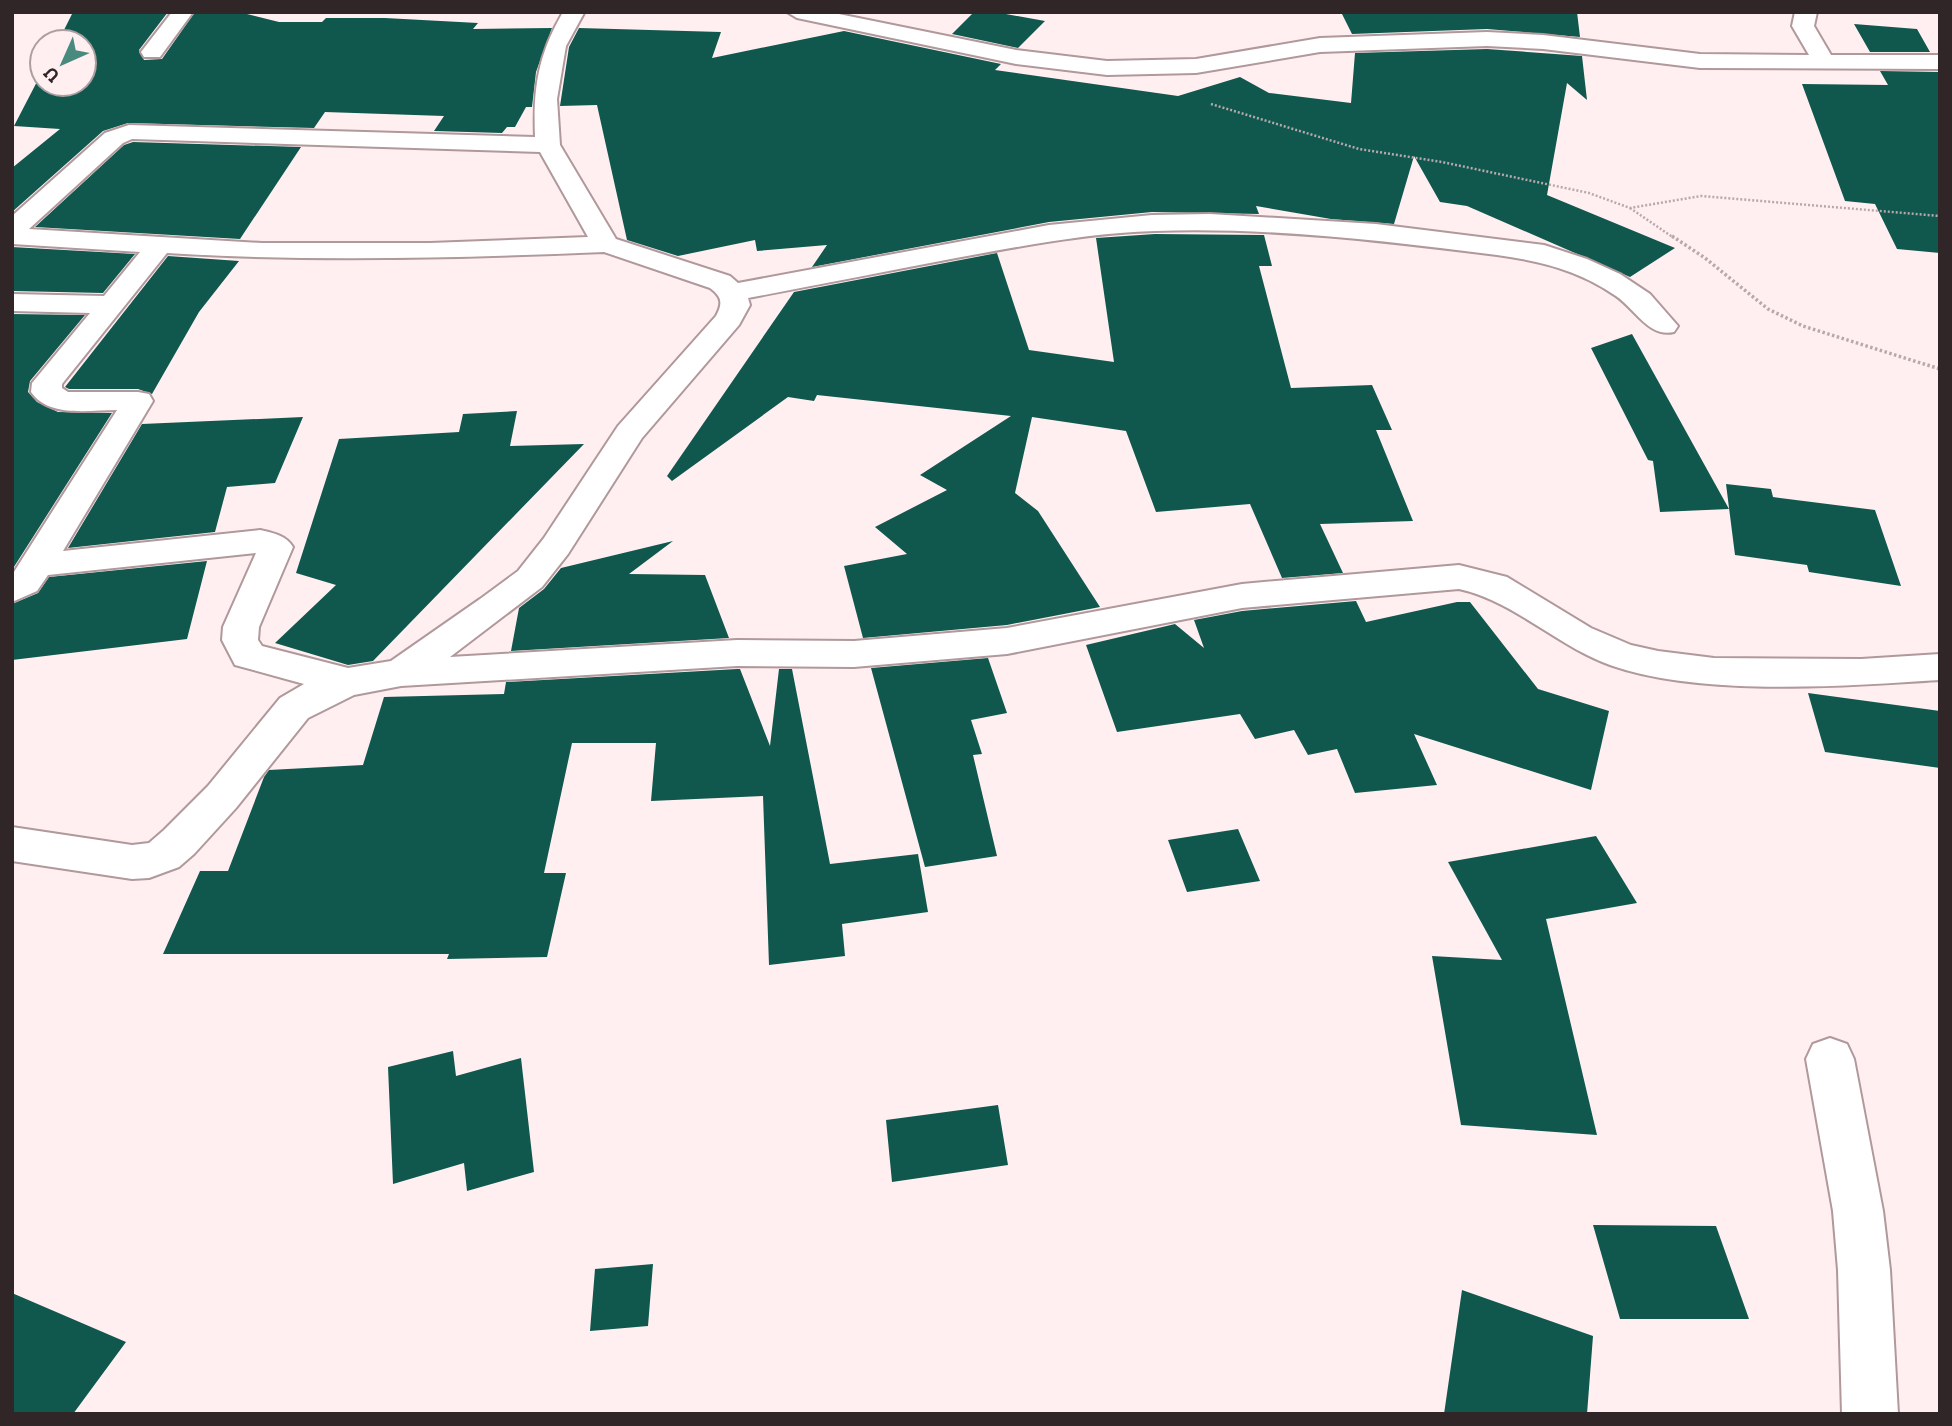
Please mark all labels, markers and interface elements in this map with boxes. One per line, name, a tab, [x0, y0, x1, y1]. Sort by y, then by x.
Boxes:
north arrow	[28, 28, 98, 98]
text: U	[38, 61, 64, 88]

